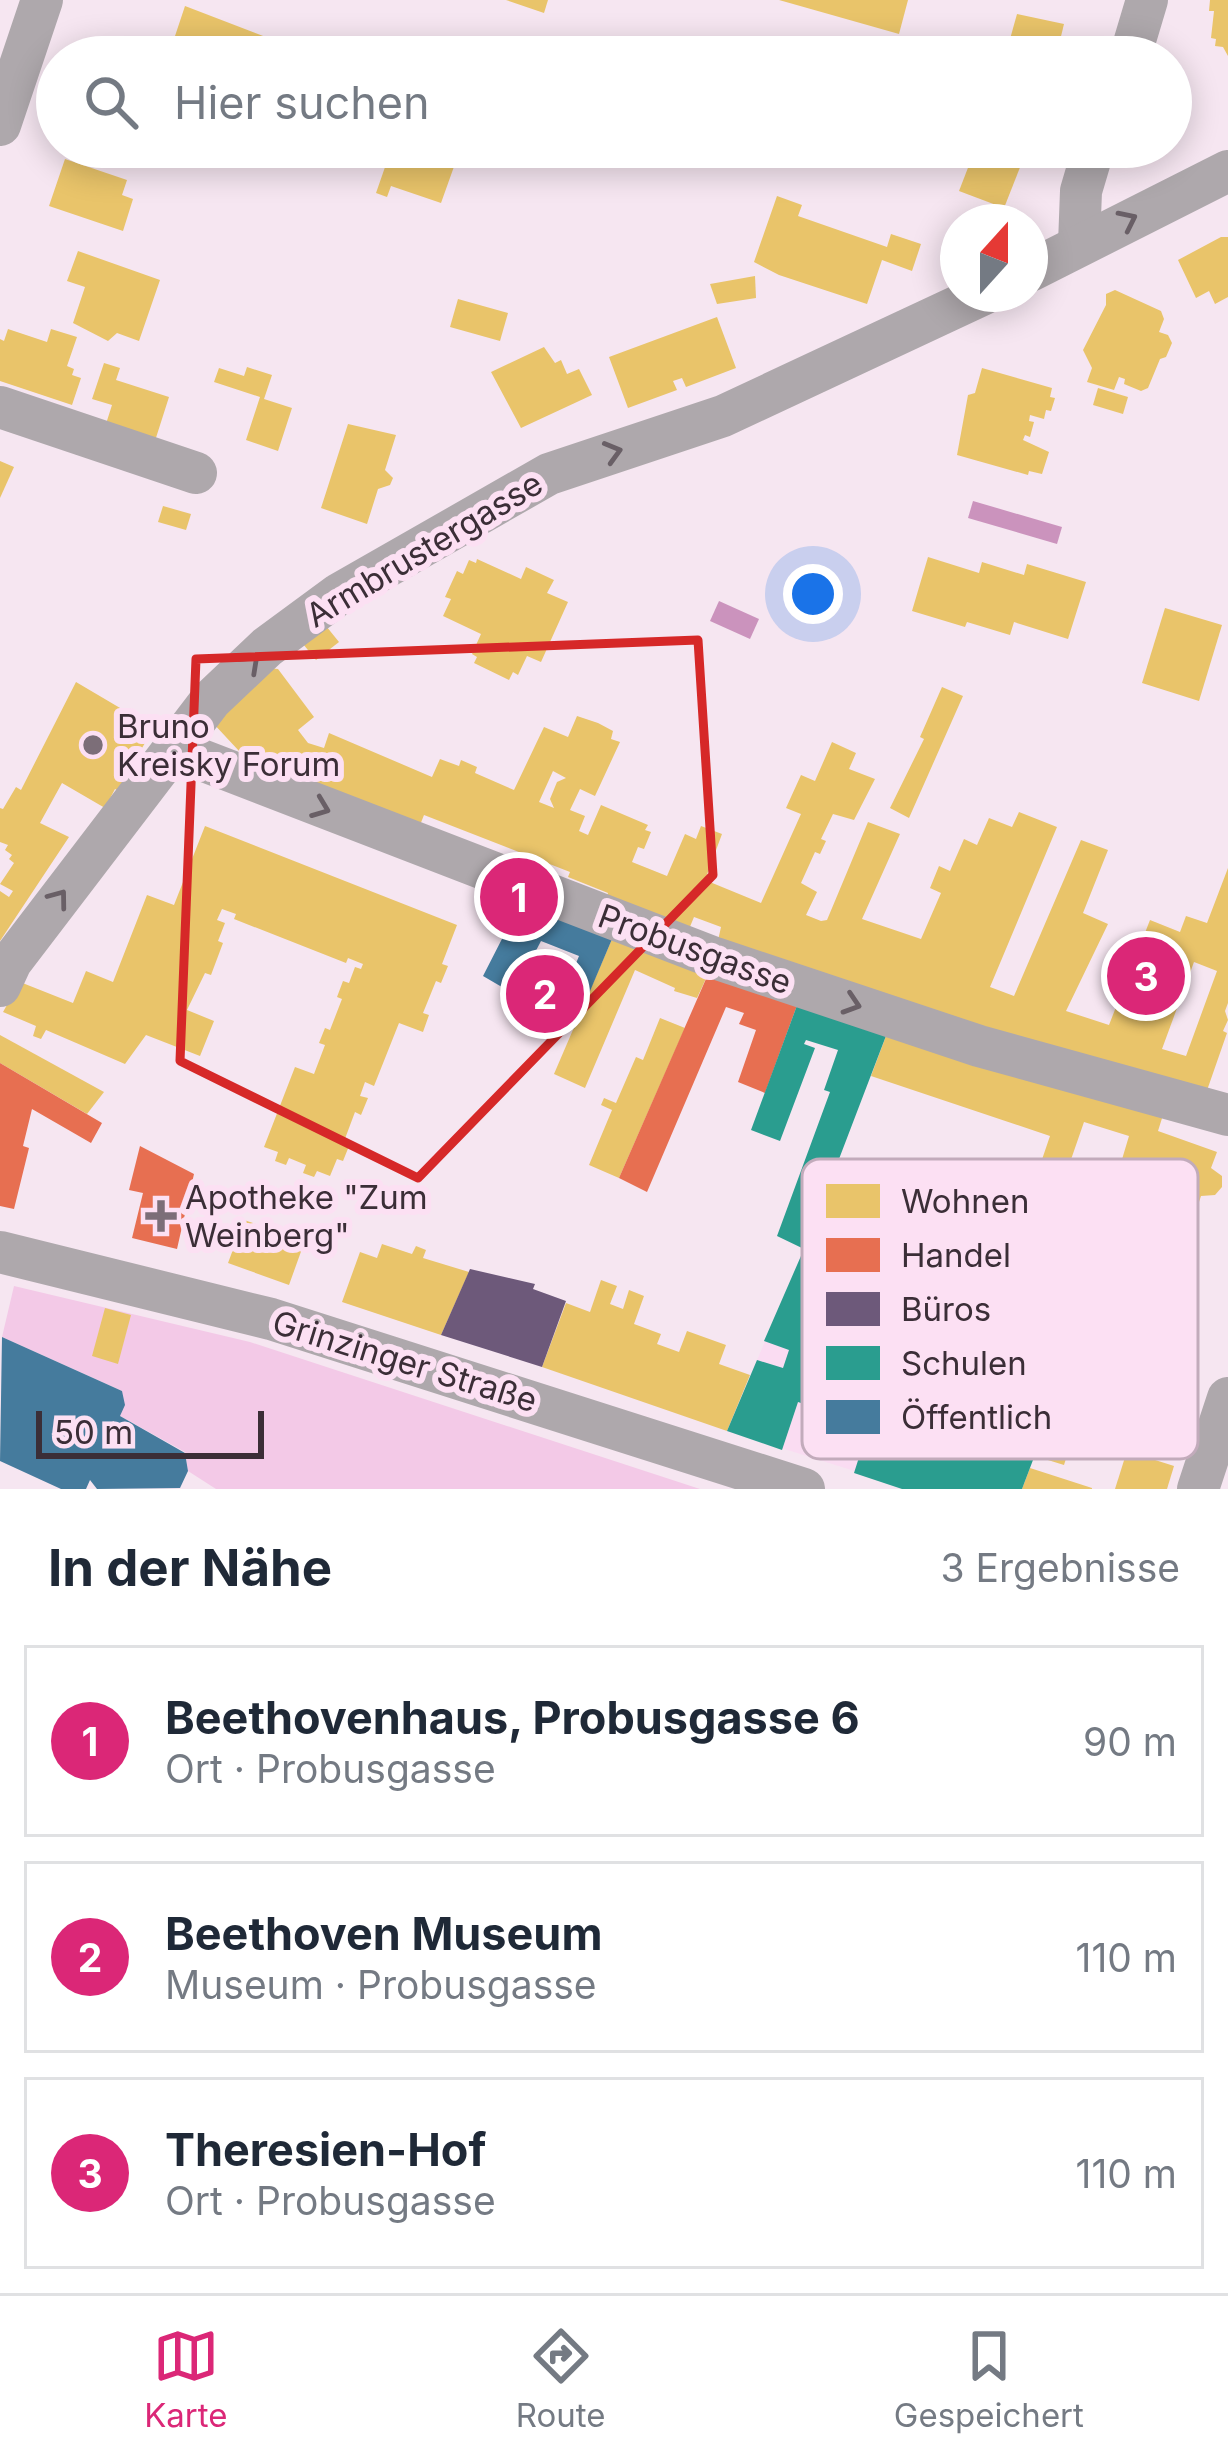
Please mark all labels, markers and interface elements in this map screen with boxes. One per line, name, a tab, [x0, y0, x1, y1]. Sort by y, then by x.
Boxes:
search box	[36, 36, 1192, 168]
icon: search	[78, 69, 144, 135]
text: Hier suchen	[174, 75, 430, 130]
north arrow	[940, 204, 1048, 312]
one-way arrow	[1116, 211, 1137, 234]
one-way arrow	[602, 441, 623, 466]
street label: Armbrustergasse	[299, 463, 549, 635]
your location	[783, 564, 843, 624]
one-way arrow	[237, 655, 259, 677]
place label: Bruno Kreisky Forum	[117, 706, 340, 784]
marker: Bruno Kreisky Forum	[80, 732, 106, 758]
one-way arrow	[309, 793, 330, 818]
pin: 1	[480, 852, 558, 942]
one-way arrow	[45, 890, 66, 912]
street label: Probusgasse	[593, 896, 797, 1002]
pin: 3	[1107, 931, 1185, 1021]
pin: 2	[506, 949, 584, 1039]
one-way arrow	[841, 989, 862, 1014]
legend	[802, 1159, 1198, 1459]
place label: Apotheke "Zum Weinberg"	[185, 1177, 428, 1255]
text: Wohnen	[901, 1181, 1029, 1221]
marker: Apotheke "Zum Weinberg"	[148, 1203, 174, 1229]
text: Handel	[901, 1235, 1011, 1275]
text: Büros	[901, 1289, 991, 1329]
street label: Grinzinger Straße	[268, 1302, 542, 1420]
text: Schulen	[901, 1343, 1027, 1383]
text: Öffentlich	[901, 1397, 1052, 1437]
scale bar	[36, 1405, 264, 1458]
text: 50 m	[54, 1412, 133, 1452]
text: In der Nähe	[48, 1537, 332, 1598]
text: 3 Ergebnisse	[941, 1544, 1180, 1591]
text: Beethovenhaus, Probusgasse 6	[165, 1690, 860, 1745]
text: 1	[82, 1718, 98, 1765]
text: 90 m	[1083, 1718, 1177, 1765]
text: Ort · Probusgasse	[165, 1745, 496, 1792]
text: Beethoven Museum	[165, 1906, 602, 1961]
text: 2	[78, 1934, 102, 1981]
text: 110 m	[1076, 1934, 1177, 1981]
text: Museum · Probusgasse	[165, 1961, 597, 2008]
text: Theresien-Hof	[165, 2122, 486, 2177]
text: 3	[77, 2150, 103, 2197]
text: 110 m	[1076, 2150, 1177, 2197]
text: Ort · Probusgasse	[165, 2177, 496, 2224]
tab: Karte	[144, 2323, 227, 2435]
tab: Route	[516, 2323, 606, 2435]
tab: Gespeichert	[894, 2323, 1084, 2435]

